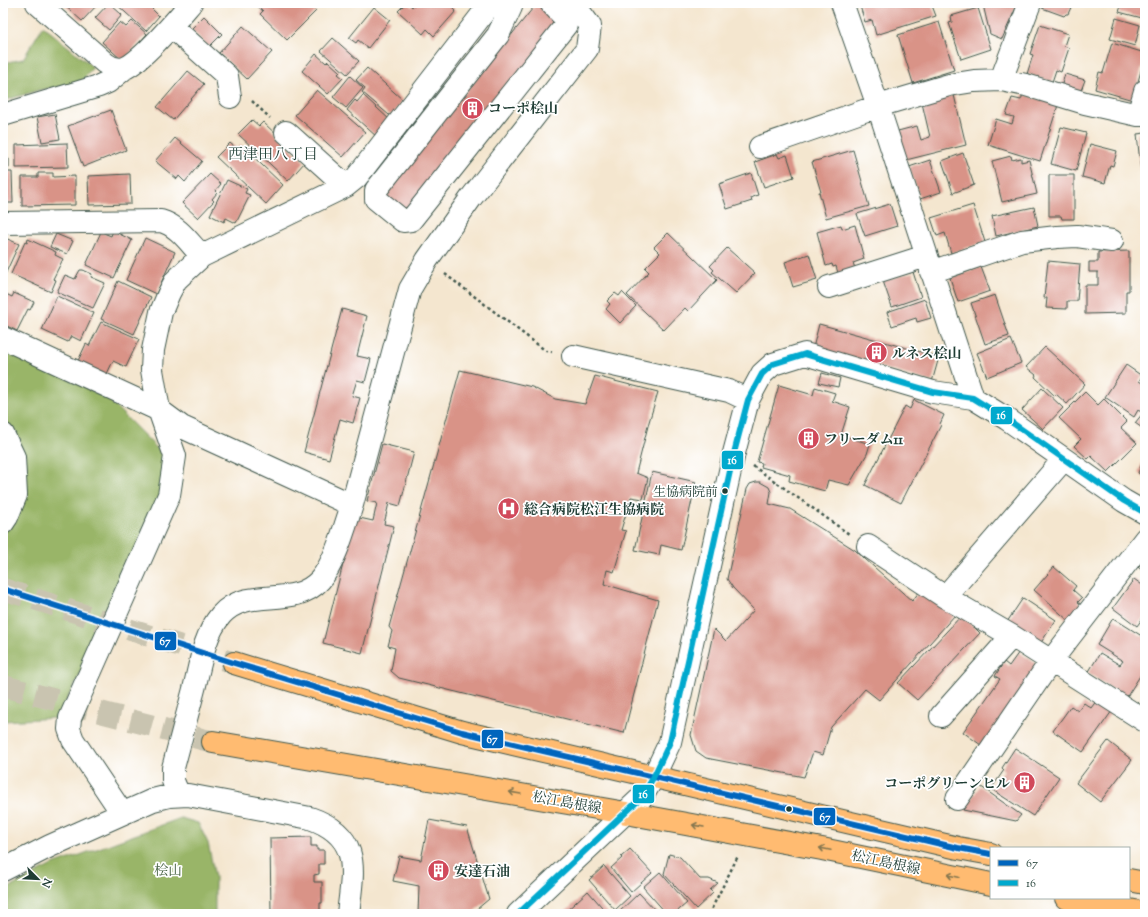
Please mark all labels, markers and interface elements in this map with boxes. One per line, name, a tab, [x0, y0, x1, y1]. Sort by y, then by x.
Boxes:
building icon: コーポ桧山	[460, 95, 486, 121]
place label: コーポ桧山	[488, 100, 558, 120]
district label: 西津田八丁目	[228, 145, 318, 166]
building icon: ルネス桧山	[863, 340, 889, 366]
place label: ルネス桧山	[892, 345, 962, 365]
line badge: 16	[990, 406, 1013, 425]
text: 16	[995, 408, 1006, 424]
building icon: フリーダム11	[796, 426, 822, 452]
place label: フリーダム11	[824, 431, 903, 451]
line badge: 16	[721, 450, 744, 470]
text: 16	[726, 453, 737, 469]
place label: 生協病院前	[653, 484, 718, 502]
marker: 生協病院前	[720, 486, 730, 496]
hospital icon: 総合病院松江生協病院	[495, 496, 521, 522]
place label: 総合病院松江生協病院	[524, 501, 664, 521]
line badge: 67	[154, 631, 177, 651]
text: 67	[160, 634, 171, 650]
line badge: 67	[481, 729, 504, 749]
text: 67	[487, 732, 498, 748]
building icon: コーポグリーンヒル	[1012, 770, 1038, 796]
place label: コーポグリーンヒル	[884, 775, 1010, 795]
line badge: 16	[632, 784, 655, 804]
text: 16	[637, 787, 648, 803]
street label: 松江島根線	[530, 788, 603, 820]
one-way arrow	[508, 789, 521, 797]
unlabelled marker	[784, 804, 794, 814]
line badge: 67	[813, 807, 836, 826]
text: 67	[820, 810, 831, 826]
one-way arrow	[692, 821, 705, 829]
one-way arrow	[819, 845, 832, 853]
street label: 松江島根線	[849, 847, 922, 881]
legend	[990, 847, 1130, 899]
text: 67	[1026, 855, 1038, 873]
building icon: 安達石油	[425, 858, 451, 884]
north arrow	[18, 859, 58, 899]
park label: 桧山	[154, 862, 182, 882]
place label: 安達石油	[454, 863, 510, 883]
one-way arrow	[947, 872, 960, 880]
text: N	[37, 874, 56, 890]
text: 16	[1026, 875, 1036, 893]

